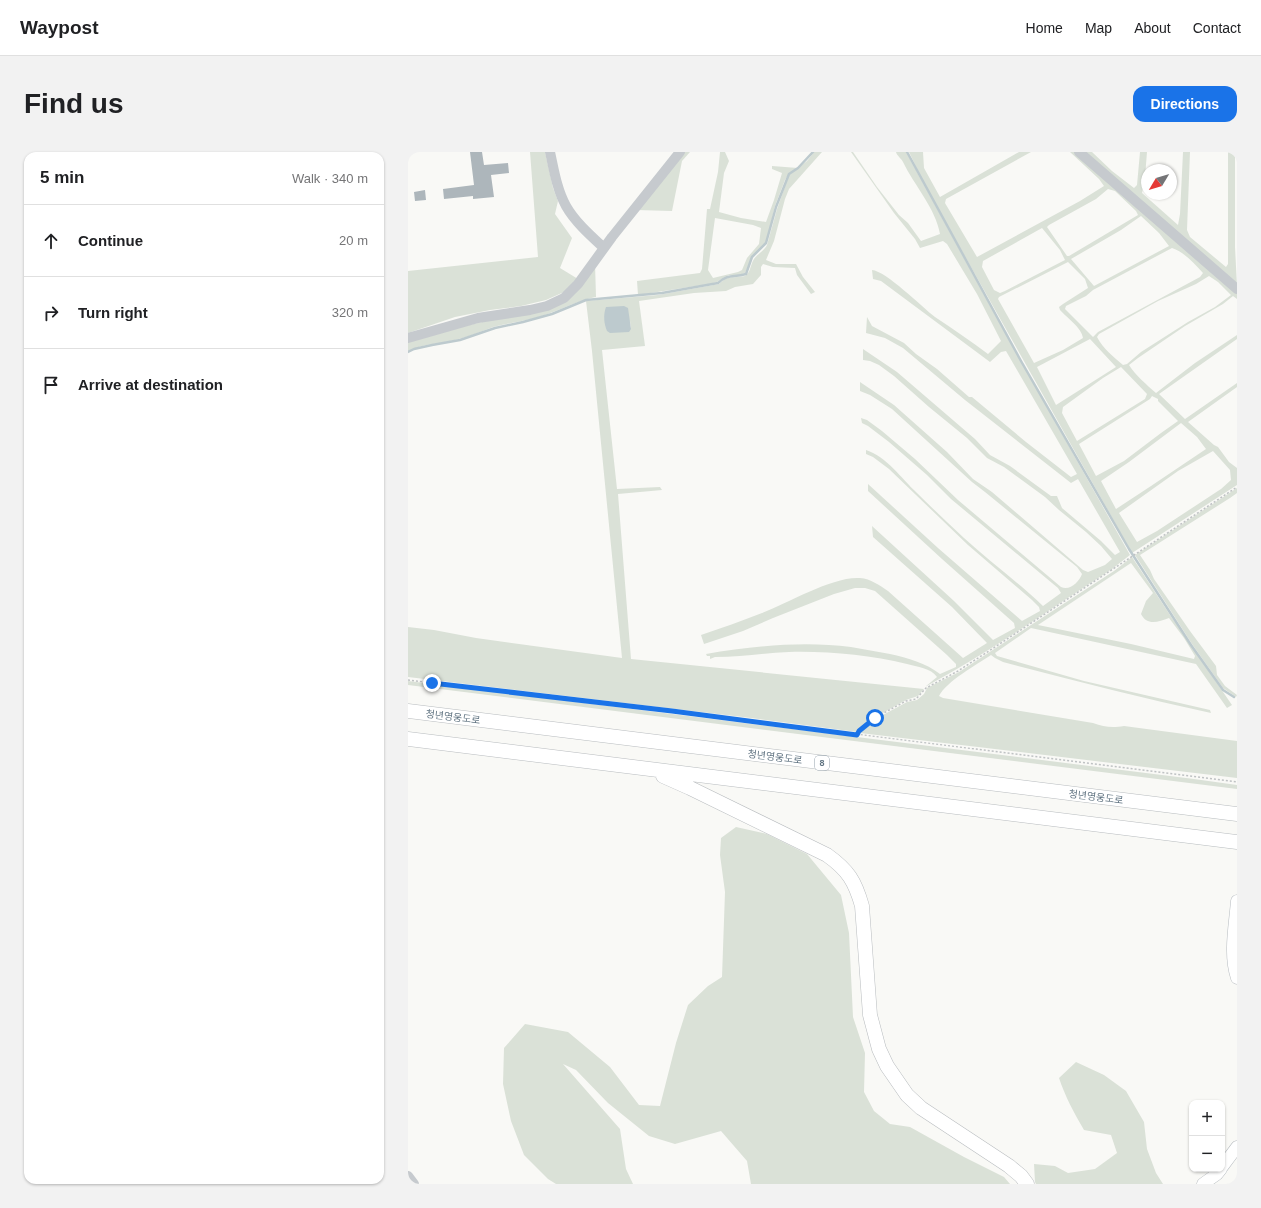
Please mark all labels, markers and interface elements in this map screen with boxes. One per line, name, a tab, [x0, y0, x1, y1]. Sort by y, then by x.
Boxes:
text: Waypost	[20, 17, 98, 38]
text: Home	[1026, 20, 1063, 36]
text: Map	[1085, 20, 1112, 36]
text: About	[1134, 20, 1171, 36]
text: Contact	[1193, 20, 1241, 36]
button: Directions	[1133, 86, 1237, 122]
text: Find us	[24, 88, 124, 119]
north arrow	[1141, 164, 1177, 200]
text: 5 min	[40, 168, 84, 187]
text: Walk · 340 m	[292, 171, 368, 186]
icon: ahead	[40, 230, 62, 252]
text: Continue	[78, 232, 143, 249]
text: 20 m	[339, 233, 368, 248]
icon: right	[40, 302, 62, 324]
text: Turn right	[78, 304, 148, 321]
text: 320 m	[332, 305, 368, 320]
icon: arrive	[40, 374, 62, 396]
text: Arrive at destination	[78, 376, 223, 393]
route end	[423, 674, 441, 692]
street label: 청년영웅도로	[425, 708, 481, 726]
route start	[866, 709, 884, 727]
street label: 청년영웅도로	[747, 748, 803, 766]
road number: 8	[815, 756, 829, 770]
street label: 청년영웅도로	[1068, 788, 1124, 806]
map controls	[1189, 1100, 1225, 1172]
button: +	[1189, 1100, 1225, 1136]
button: −	[1189, 1136, 1225, 1172]

